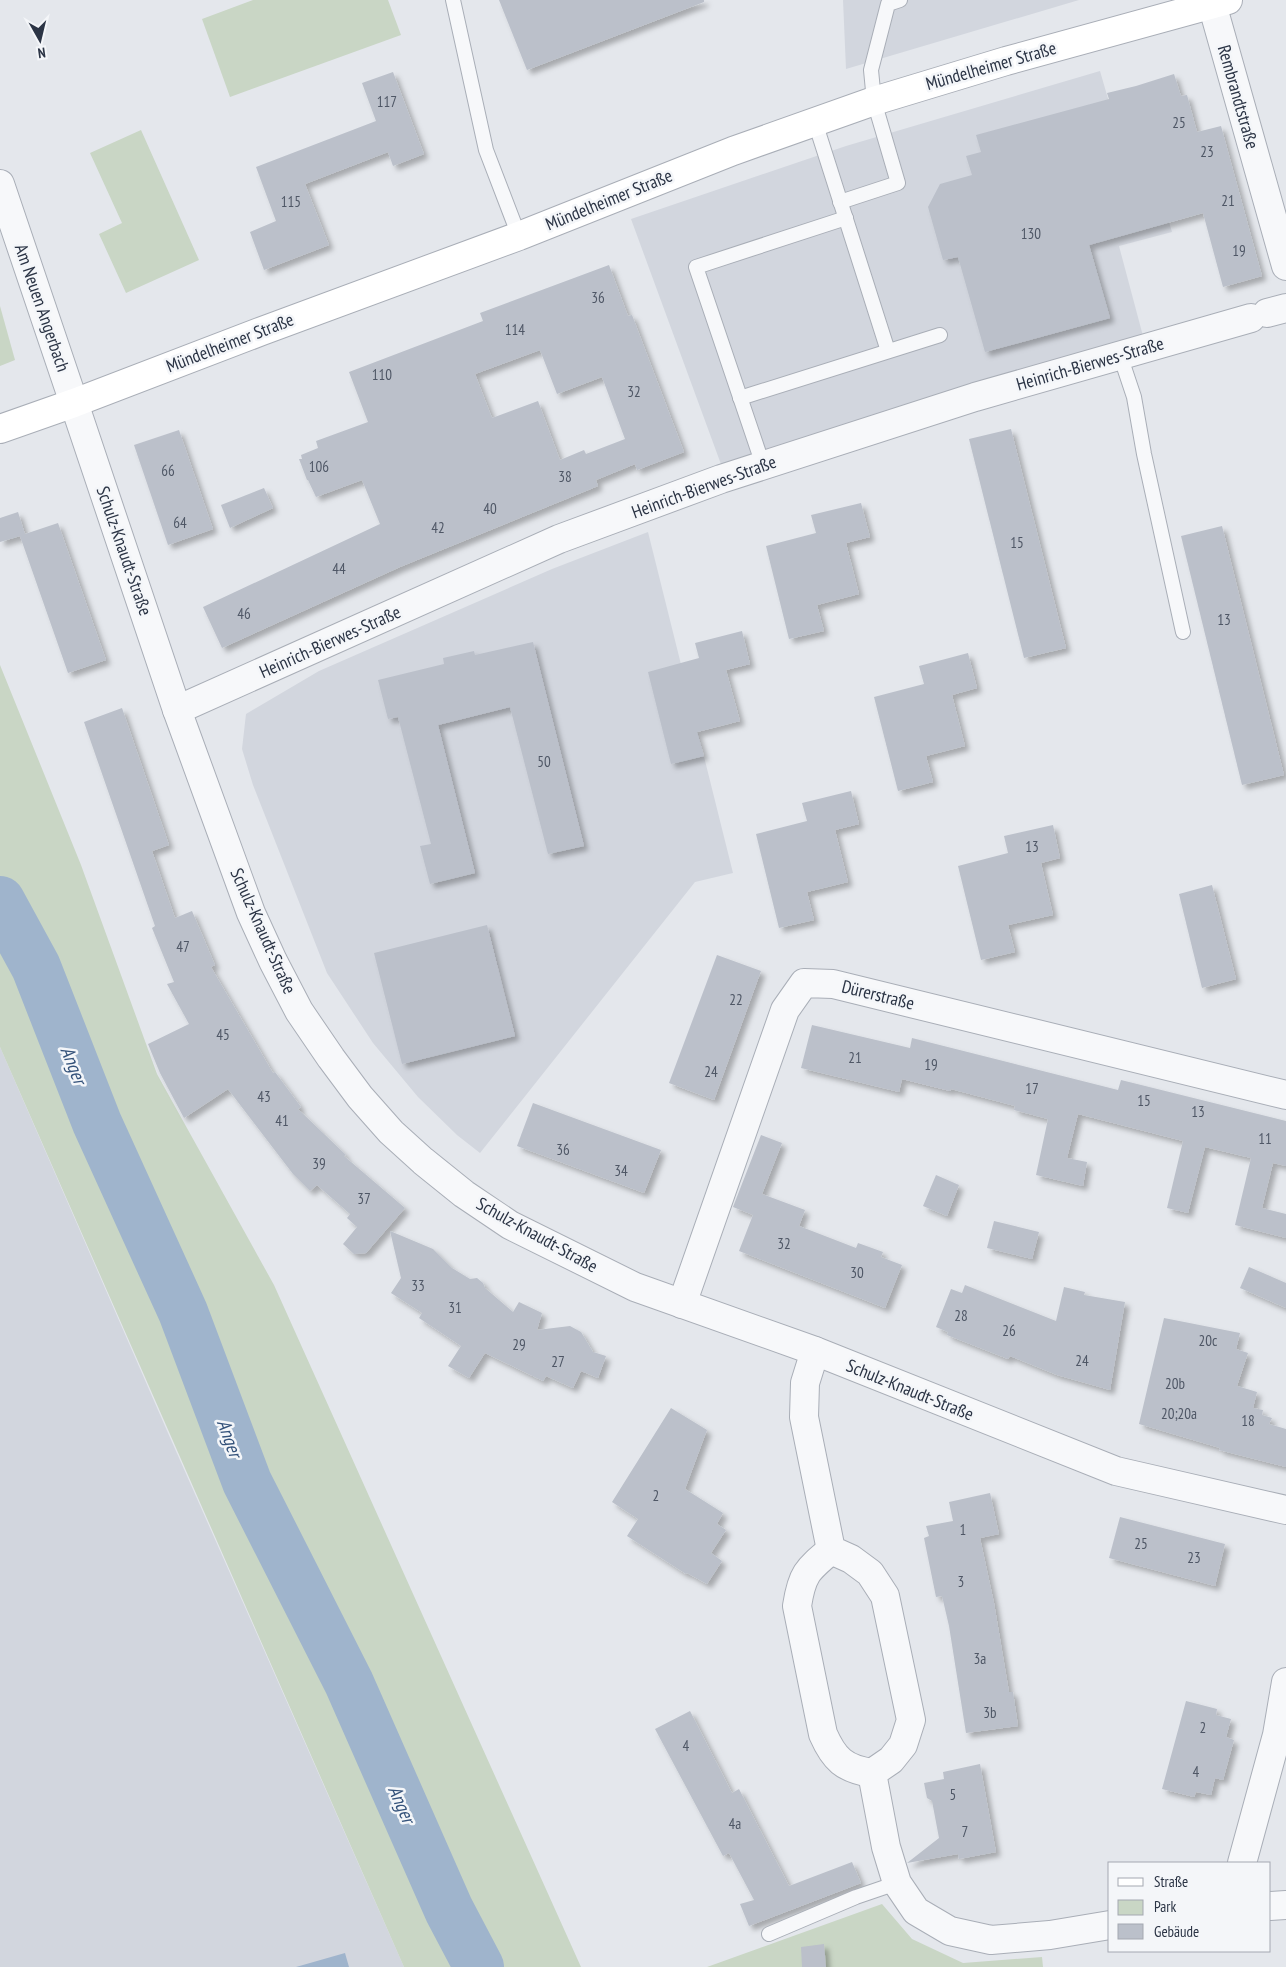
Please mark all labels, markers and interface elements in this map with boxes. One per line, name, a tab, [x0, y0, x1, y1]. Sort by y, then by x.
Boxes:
north arrow	[15, 15, 65, 65]
street label: Mündelheimer Straße	[923, 36, 1059, 95]
street label: Rembrandtstraße	[1213, 42, 1264, 151]
text: N	[37, 43, 47, 62]
house number: 117	[377, 92, 397, 111]
house number: 25	[1172, 113, 1186, 132]
house number: 23	[1200, 142, 1214, 161]
street label: Mündelheimer Straße	[542, 164, 676, 235]
house number: 21	[1221, 191, 1235, 210]
house number: 115	[281, 192, 301, 211]
house number: 130	[1021, 224, 1041, 243]
street label: Am Neuen Angerbach	[10, 241, 75, 375]
house number: 19	[1232, 241, 1246, 260]
house number: 36	[591, 288, 605, 307]
street label: Mündelheimer Straße	[163, 308, 297, 377]
house number: 114	[505, 320, 525, 339]
street label: Heinrich-Bierwes-Straße	[1014, 331, 1166, 396]
house number: 110	[372, 365, 392, 384]
house number: 32	[627, 382, 641, 401]
street label: Heinrich-Bierwes-Straße	[628, 450, 779, 523]
house number: 106	[309, 457, 329, 476]
house number: 66	[161, 461, 175, 480]
house number: 38	[558, 467, 572, 486]
street label: Schulz-Knaudt-Straße	[92, 483, 157, 618]
house number: 40	[483, 499, 497, 518]
house number: 64	[173, 513, 187, 532]
house number: 42	[431, 518, 445, 537]
house number: 15	[1010, 533, 1024, 552]
house number: 44	[332, 559, 346, 578]
street label: Heinrich-Bierwes-Straße	[256, 600, 404, 683]
house number: 46	[237, 604, 251, 623]
house number: 13	[1217, 610, 1231, 629]
house number: 50	[537, 752, 551, 771]
house number: 13	[1025, 837, 1039, 856]
street label: Schulz-Knaudt-Straße	[225, 864, 301, 997]
house number: 47	[176, 937, 190, 956]
street label: Dürerstraße	[839, 974, 917, 1015]
house number: 22	[729, 990, 743, 1009]
house number: 45	[216, 1025, 230, 1044]
water label: Anger	[56, 1043, 93, 1090]
house number: 21	[848, 1048, 862, 1067]
house number: 19	[924, 1055, 938, 1074]
house number: 24	[704, 1062, 718, 1081]
house number: 17	[1025, 1079, 1039, 1098]
house number: 43	[257, 1087, 271, 1106]
house number: 15	[1137, 1091, 1151, 1110]
house number: 13	[1191, 1102, 1205, 1121]
house number: 41	[275, 1111, 289, 1130]
house number: 11	[1258, 1129, 1272, 1148]
house number: 36	[556, 1140, 570, 1159]
house number: 39	[312, 1154, 326, 1173]
house number: 34	[614, 1161, 628, 1180]
house number: 37	[357, 1189, 371, 1208]
street label: Schulz-Knaudt-Straße	[473, 1192, 602, 1277]
house number: 32	[777, 1234, 791, 1253]
house number: 30	[850, 1263, 864, 1282]
house number: 33	[411, 1276, 425, 1295]
house number: 31	[448, 1298, 462, 1317]
house number: 28	[954, 1306, 968, 1325]
house number: 26	[1002, 1321, 1016, 1340]
house number: 20c	[1199, 1331, 1218, 1350]
house number: 29	[512, 1335, 526, 1354]
house number: 24	[1075, 1351, 1089, 1370]
house number: 27	[551, 1352, 565, 1371]
street label: Schulz-Knaudt-Straße	[843, 1354, 977, 1426]
house number: 20b	[1165, 1374, 1185, 1393]
house number: 20;20a	[1161, 1404, 1197, 1423]
house number: 18	[1241, 1411, 1255, 1430]
water label: Anger	[212, 1416, 249, 1463]
house number: 2	[653, 1486, 659, 1505]
house number: 1	[960, 1520, 966, 1539]
house number: 25	[1134, 1534, 1148, 1553]
house number: 23	[1187, 1548, 1201, 1567]
house number: 3	[958, 1572, 964, 1591]
house number: 3a	[974, 1649, 986, 1668]
house number: 3b	[983, 1703, 997, 1722]
house number: 2	[1200, 1718, 1206, 1737]
house number: 4	[683, 1736, 690, 1755]
house number: 4	[1193, 1762, 1200, 1781]
water label: Anger	[383, 1781, 422, 1829]
house number: 5	[950, 1785, 956, 1804]
house number: 4a	[729, 1814, 741, 1833]
house number: 7	[962, 1822, 968, 1841]
legend	[1108, 1862, 1271, 1952]
text: Straße	[1154, 1872, 1188, 1891]
text: Park	[1154, 1897, 1176, 1916]
text: Gebäude	[1154, 1922, 1199, 1941]

